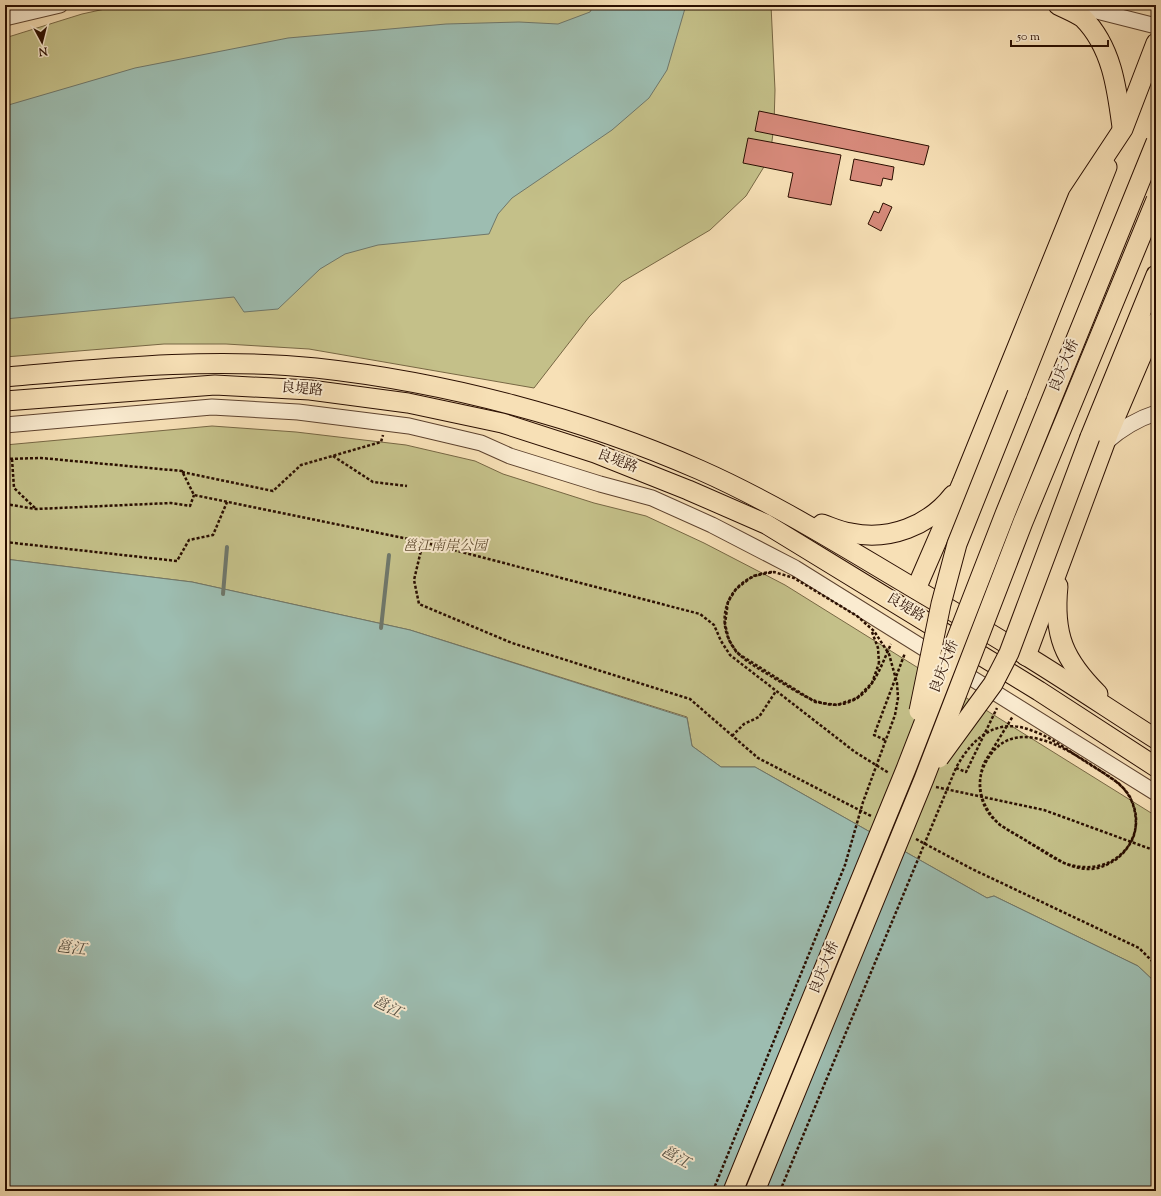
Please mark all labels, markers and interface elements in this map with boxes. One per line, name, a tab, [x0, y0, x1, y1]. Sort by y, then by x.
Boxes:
north arrow	[22, 22, 62, 62]
scale bar	[1011, 22, 1108, 48]
text: 50 m	[1016, 28, 1040, 46]
text: N	[38, 42, 49, 59]
street label: 良庆大桥	[1045, 336, 1085, 396]
street label: 良堤路	[280, 378, 324, 402]
street label: 良堤路	[594, 445, 640, 479]
park label: 邕江南岸公园	[403, 537, 489, 557]
street label: 良堤路	[882, 589, 928, 627]
street label: 良庆大桥	[926, 637, 964, 697]
water label: 邕江	[55, 937, 89, 962]
street label: 良庆大桥	[805, 938, 845, 998]
water label: 邕江	[369, 992, 407, 1025]
water label: 邕江	[657, 1142, 695, 1175]

